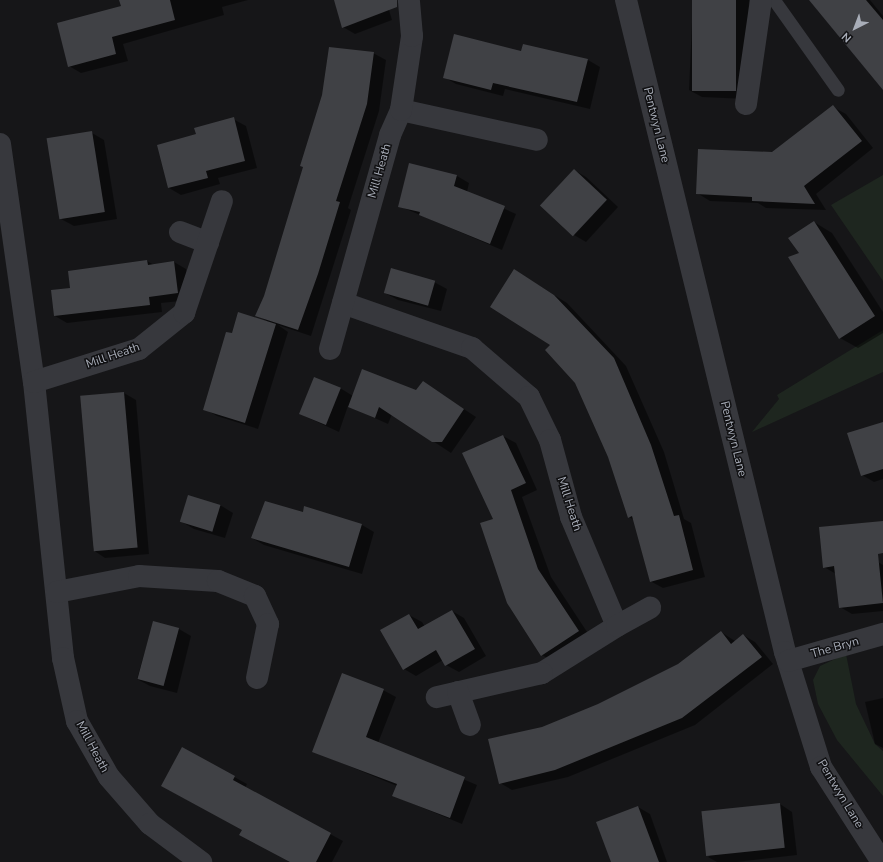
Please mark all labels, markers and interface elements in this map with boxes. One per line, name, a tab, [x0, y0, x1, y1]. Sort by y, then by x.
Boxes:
north arrow	[835, 8, 875, 48]
text: N	[839, 29, 855, 46]
street label: Pentwyn Lane	[640, 86, 672, 164]
street label: Mill Heath	[365, 142, 395, 200]
street label: Mill Heath	[84, 340, 142, 372]
street label: Pentwyn Lane	[717, 400, 749, 478]
street label: Mill Heath	[553, 475, 585, 533]
street label: The Bryn	[809, 634, 861, 662]
street label: Mill Heath	[72, 719, 112, 775]
street label: Pentwyn Lane	[814, 757, 866, 831]

